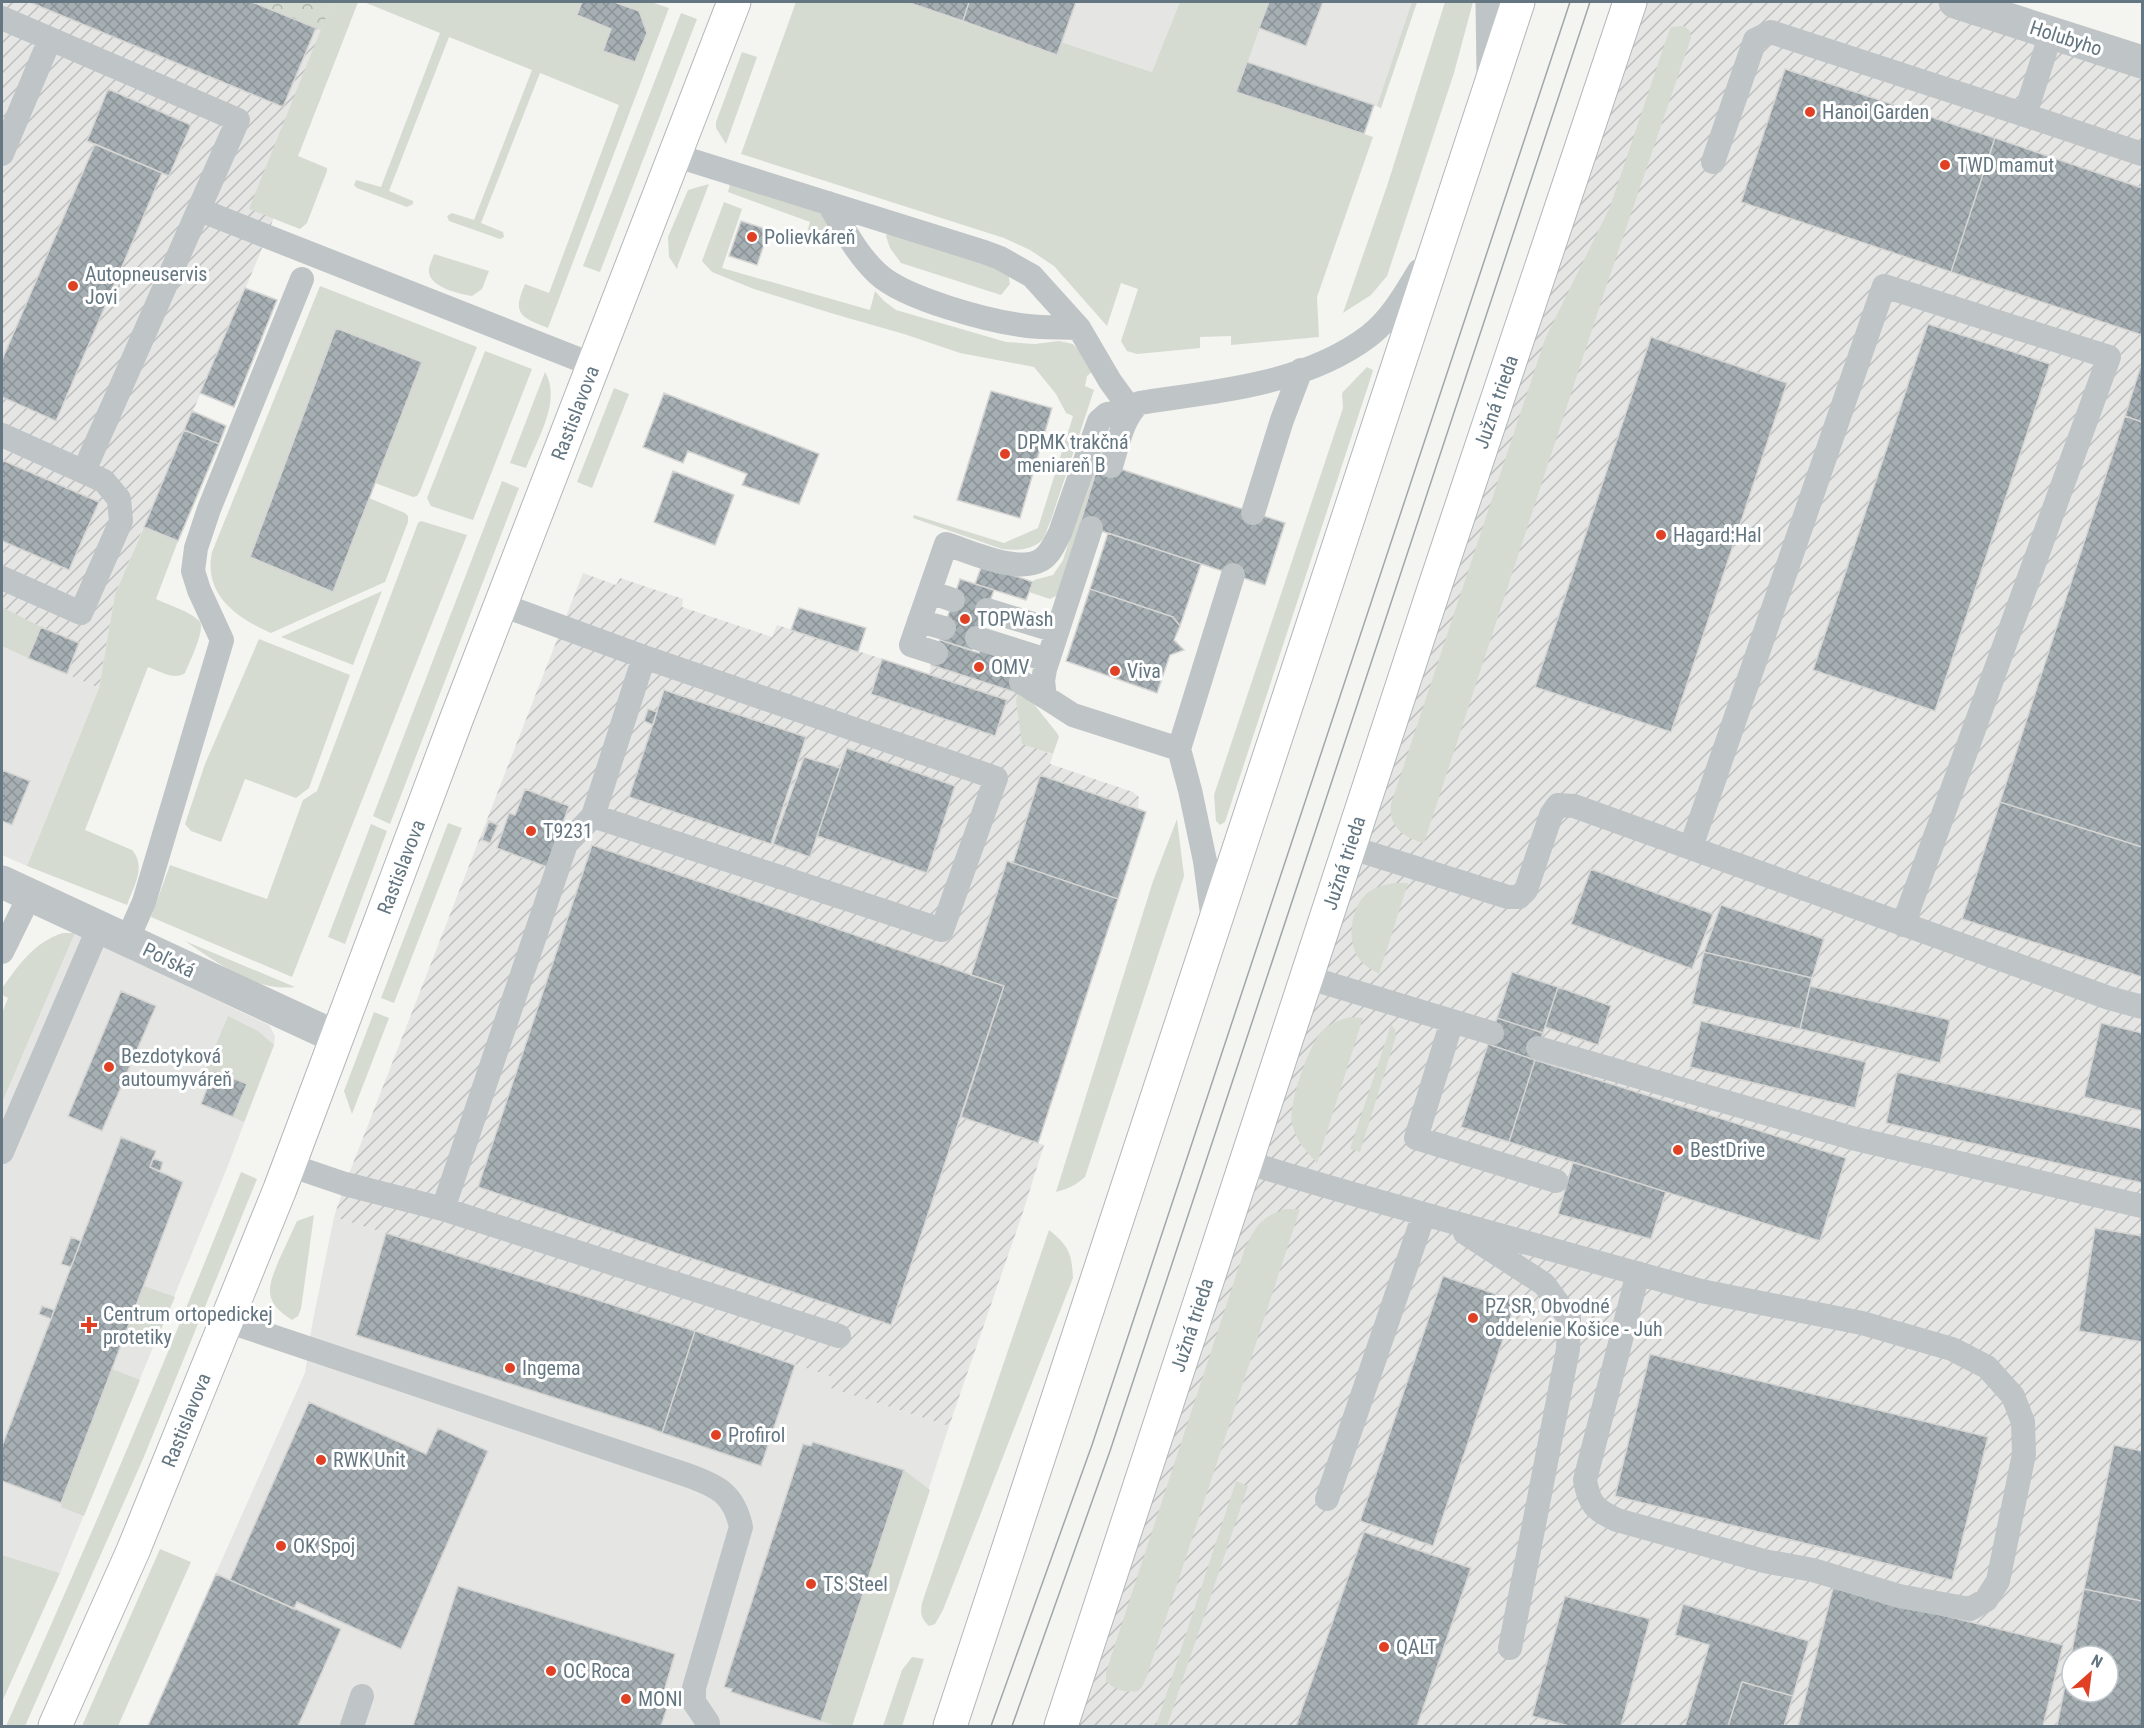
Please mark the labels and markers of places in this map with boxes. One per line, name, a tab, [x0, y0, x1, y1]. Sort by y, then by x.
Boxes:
place label: Hanoi Garden	[1822, 100, 1929, 124]
marker: Hanoi Garden	[1803, 105, 1817, 119]
place label: TWD mamut	[1957, 153, 2054, 177]
marker: TWD mamut	[1938, 158, 1952, 172]
place label: Polievkáreň	[764, 225, 856, 249]
marker: Polievkáreň	[745, 230, 759, 244]
place label: Autopneuservis Jovi	[85, 262, 207, 309]
marker: Autopneuservis Jovi	[66, 279, 80, 293]
place label: DPMK trakčná meniareň B	[1017, 430, 1129, 477]
marker: DPMK trakčná meniareň B	[998, 447, 1012, 461]
place label: Hagard:Hal	[1673, 523, 1762, 547]
marker: Hagard:Hal	[1654, 528, 1668, 542]
place label: TOPWash	[977, 607, 1054, 631]
marker: TOPWash	[958, 612, 972, 626]
place label: OMV	[991, 655, 1029, 679]
place label: Viva	[1127, 659, 1161, 683]
marker: OMV	[972, 660, 986, 674]
marker: Viva	[1108, 664, 1122, 678]
place label: T9231	[543, 819, 593, 843]
marker: T9231	[524, 824, 538, 838]
place label: Bezdotyková autoumyváreň	[121, 1044, 232, 1091]
marker: Bezdotyková autoumyváreň	[102, 1060, 116, 1074]
place label: BestDrive	[1690, 1138, 1765, 1162]
marker: BestDrive	[1671, 1143, 1685, 1157]
place label: PZ SR, Obvodné oddelenie Košice - Juh	[1485, 1294, 1663, 1341]
place label: Centrum ortopedickej protetiky	[103, 1302, 273, 1349]
marker: PZ SR, Obvodné oddelenie Košice - Juh	[1466, 1311, 1480, 1325]
marker: Centrum ortopedickej protetiky	[80, 1316, 98, 1334]
place label: Ingema	[522, 1356, 581, 1380]
marker: Ingema	[503, 1361, 517, 1375]
place label: Profirol	[728, 1423, 785, 1447]
marker: Profirol	[709, 1428, 723, 1442]
place label: RWK Unit	[333, 1448, 406, 1472]
marker: RWK Unit	[314, 1453, 328, 1467]
place label: OK Spoj	[293, 1534, 355, 1558]
marker: OK Spoj	[274, 1539, 288, 1553]
place label: TS Steel	[823, 1572, 888, 1596]
marker: TS Steel	[804, 1577, 818, 1591]
place label: QALT	[1396, 1635, 1437, 1659]
marker: QALT	[1377, 1640, 1391, 1654]
place label: OC Roca	[563, 1659, 630, 1683]
marker: OC Roca	[544, 1664, 558, 1678]
place label: MONI	[638, 1687, 683, 1711]
marker: MONI	[619, 1692, 633, 1706]

